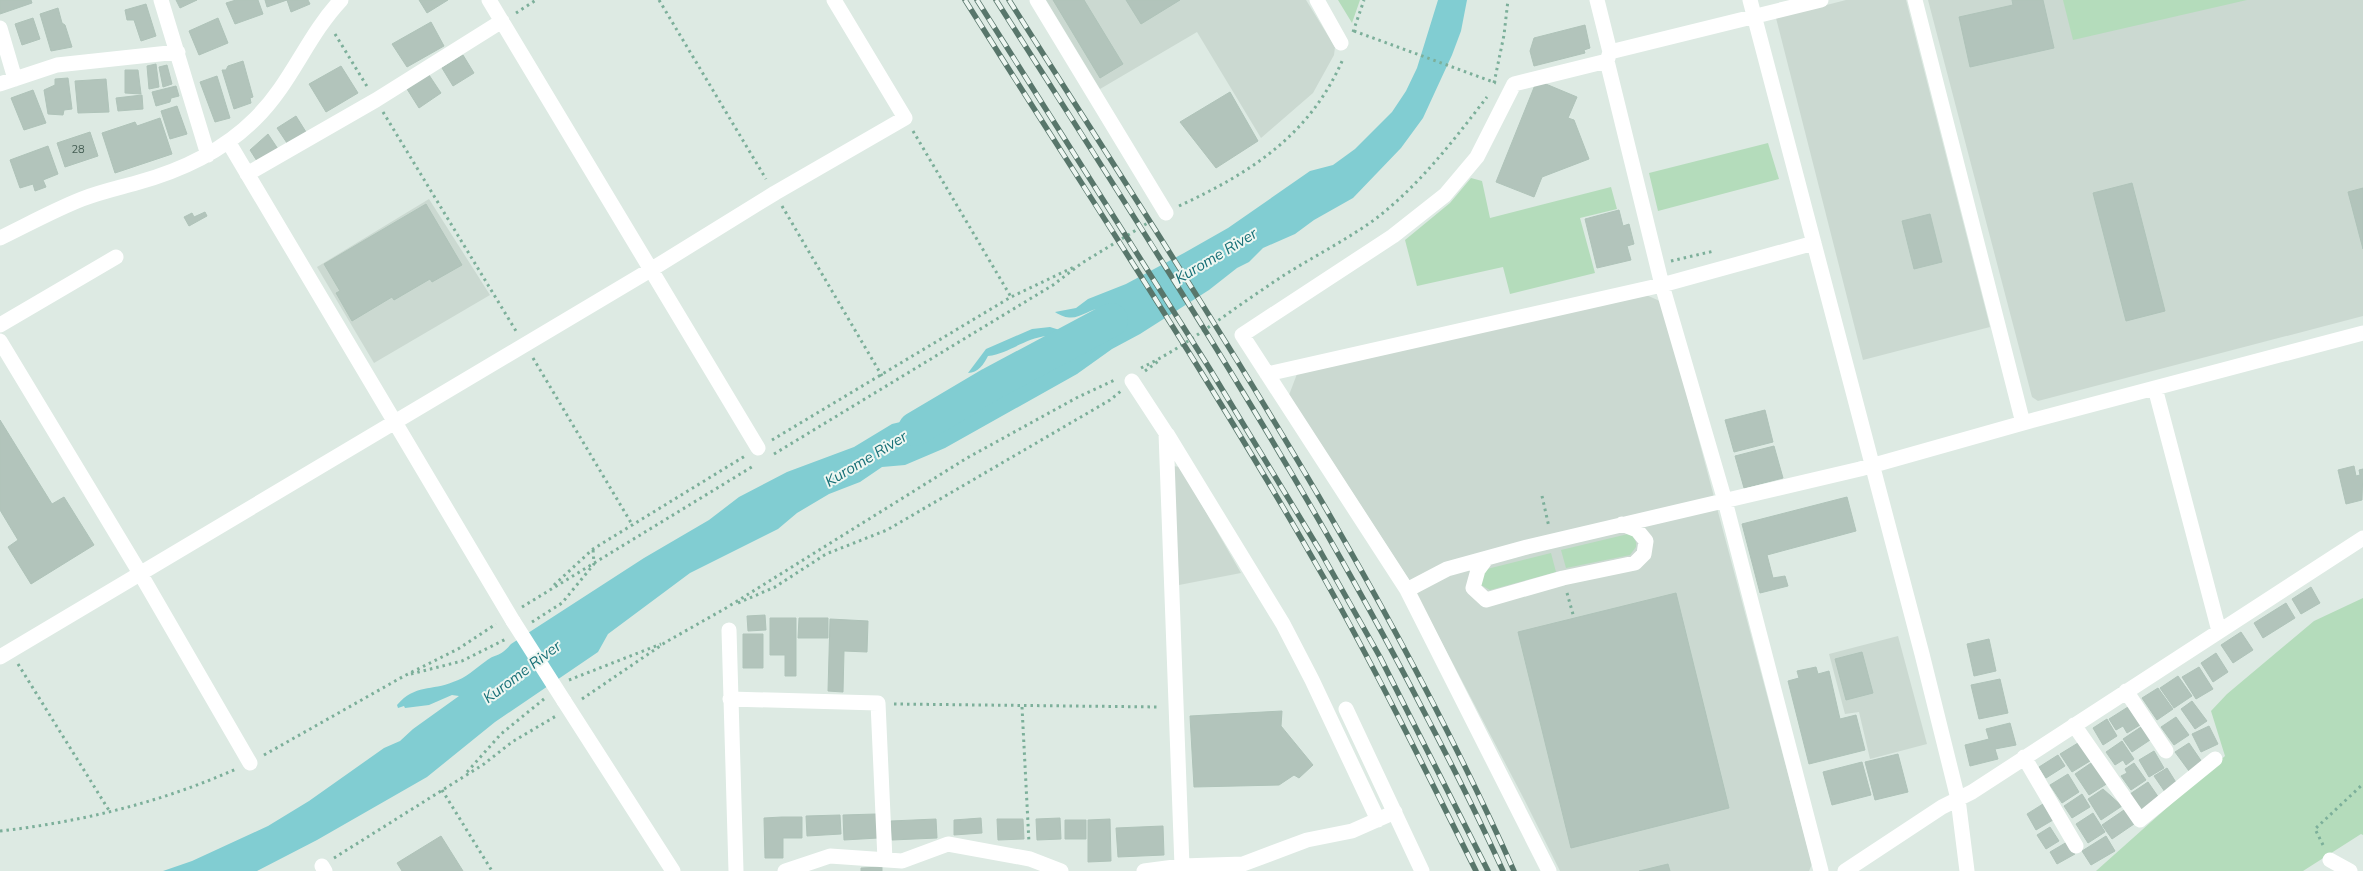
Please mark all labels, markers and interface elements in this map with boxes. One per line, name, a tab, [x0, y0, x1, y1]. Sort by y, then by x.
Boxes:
house number: 28	[71, 142, 85, 156]
water label: Kurome River	[1171, 223, 1261, 288]
water label: Kurome River	[821, 426, 911, 491]
water label: Kurome River	[479, 636, 565, 707]

